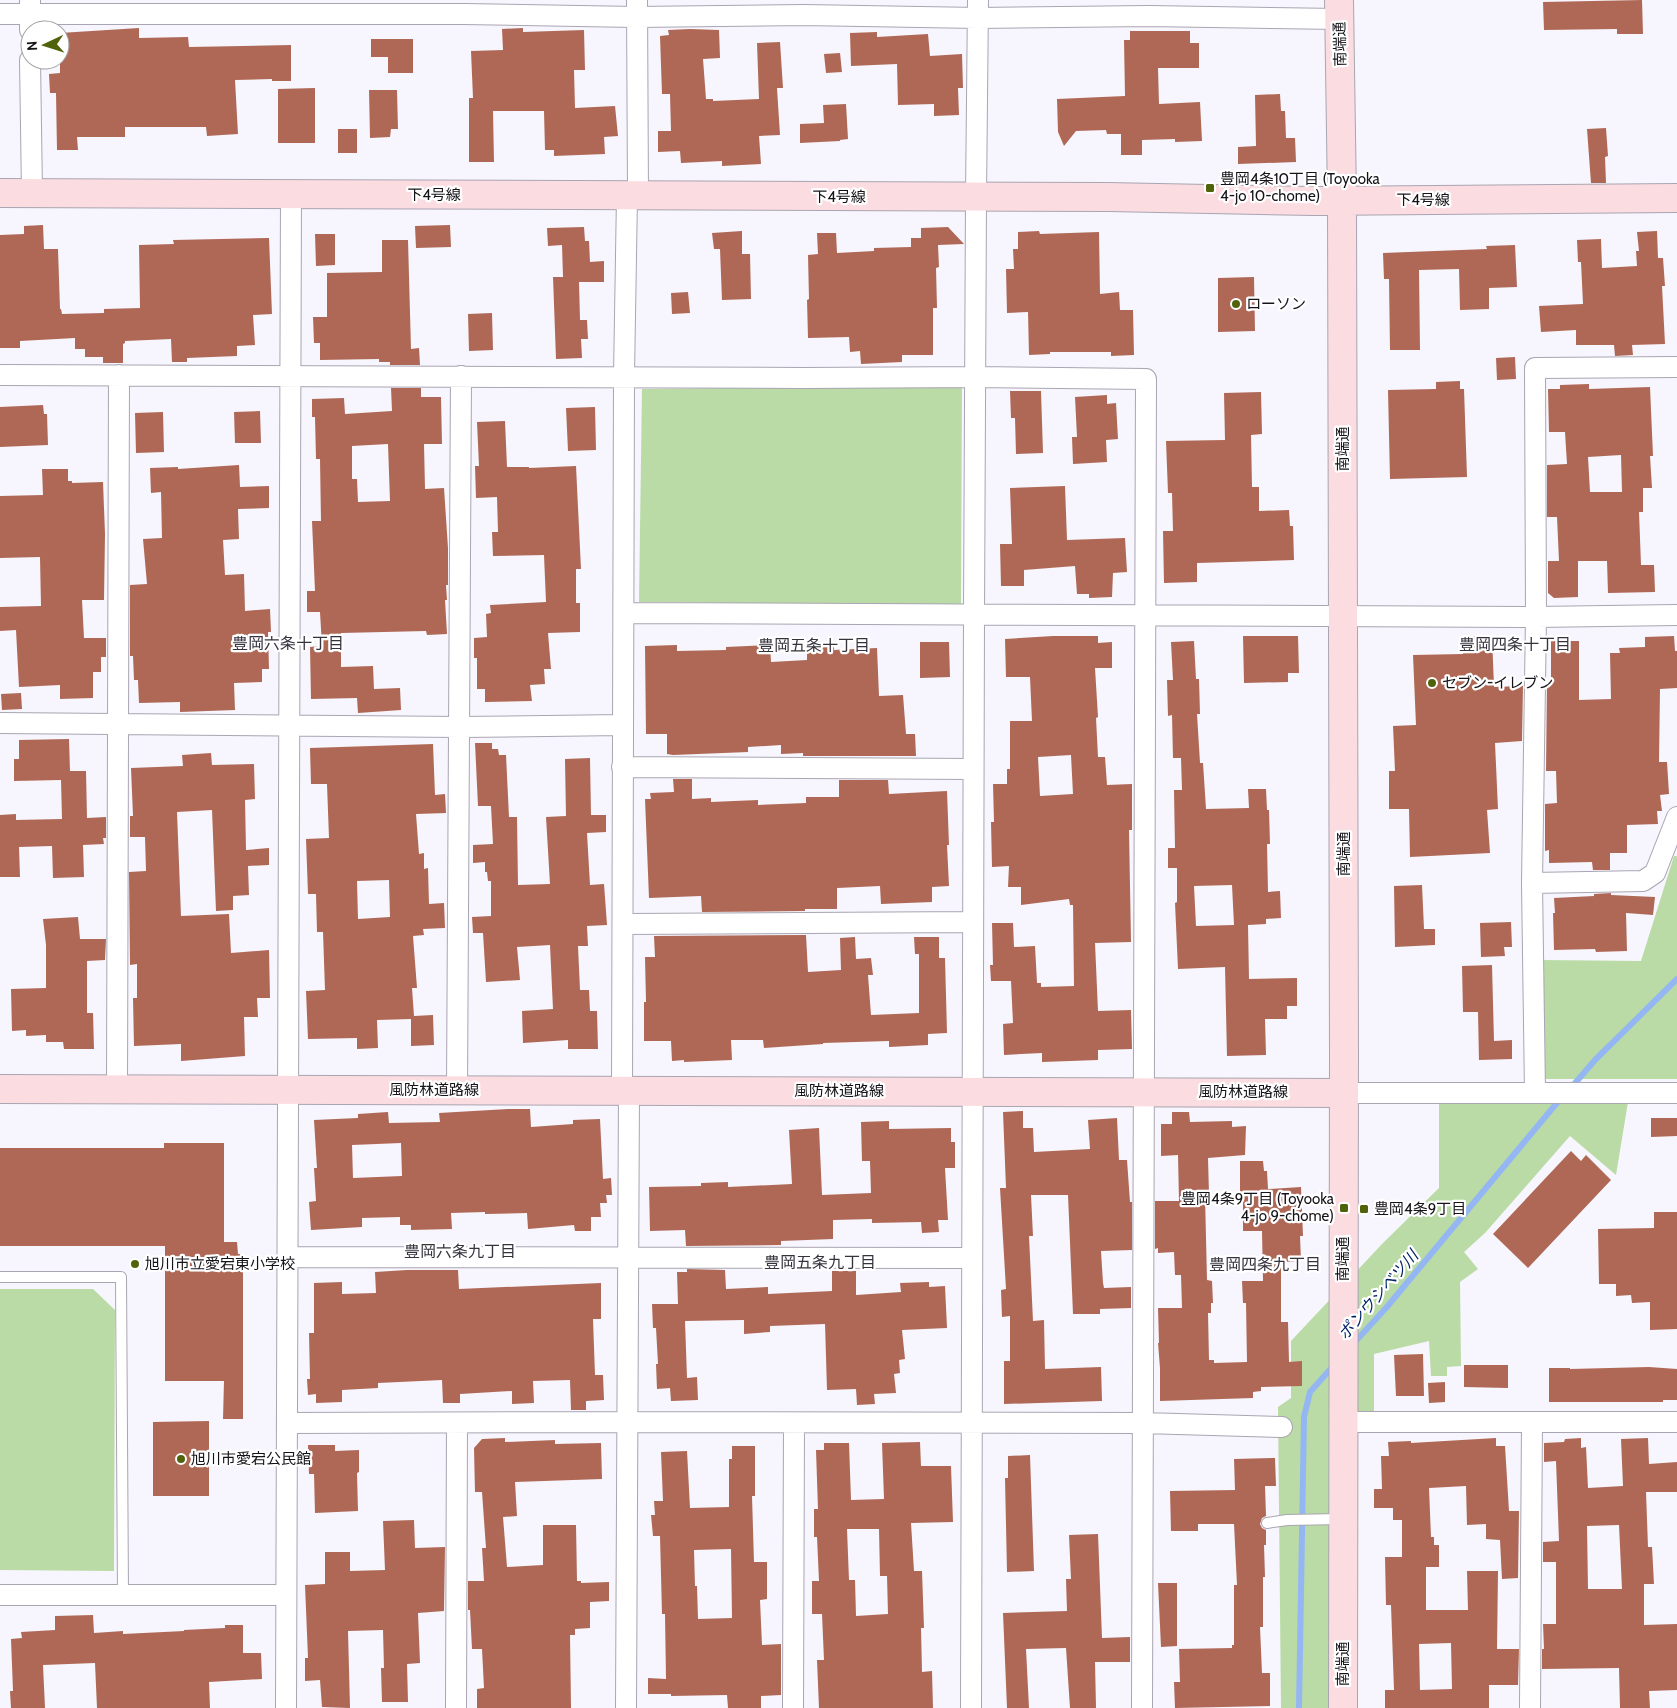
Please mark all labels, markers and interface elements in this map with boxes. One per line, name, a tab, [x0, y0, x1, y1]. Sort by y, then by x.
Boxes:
north arrow	[20, 20, 70, 70]
street label: 南端通	[1331, 21, 1349, 67]
text: N	[23, 40, 41, 51]
place label: 豊岡4条10丁目 (Toyooka 4-jo 10-chome)	[1220, 170, 1381, 205]
marker: 豊岡4条10丁目 (Toyooka 4-jo 10-chome)	[1204, 182, 1216, 194]
street label: 下4号線	[407, 186, 461, 204]
street label: 下4号線	[812, 188, 866, 206]
street label: 下4号線	[1396, 191, 1450, 209]
place label: ローソン	[1246, 295, 1306, 313]
marker: ローソン	[1230, 298, 1242, 310]
street label: 南端通	[1334, 426, 1352, 472]
district label: 豊岡六条十丁目	[232, 634, 344, 653]
district label: 豊岡四条十丁目	[1459, 635, 1571, 654]
district label: 豊岡五条十丁目	[758, 636, 870, 655]
place label: セブン-イレブン	[1442, 674, 1553, 692]
marker: セブン-イレブン	[1426, 677, 1438, 689]
street label: 南端通	[1335, 831, 1353, 877]
street label: 風防林道路線	[389, 1081, 479, 1099]
street label: 風防林道路線	[794, 1082, 884, 1100]
street label: 風防林道路線	[1198, 1083, 1288, 1101]
place label: 豊岡4条9丁目 (Toyooka 4-jo 9-chome)	[1181, 1190, 1335, 1225]
place label: 豊岡4条9丁目	[1374, 1200, 1466, 1218]
marker: 豊岡4条9丁目 (Toyooka 4-jo 9-chome)	[1338, 1202, 1350, 1214]
marker: 豊岡4条9丁目	[1358, 1203, 1370, 1215]
street label: 南端通	[1334, 1236, 1352, 1282]
district label: 豊岡六条九丁目	[404, 1242, 516, 1261]
water label: ポンウシベツ川	[1334, 1245, 1423, 1344]
district label: 豊岡五条九丁目	[764, 1253, 876, 1272]
place label: 旭川市立愛宕東小学校	[145, 1255, 295, 1273]
district label: 豊岡四条九丁目	[1209, 1255, 1321, 1274]
marker: 旭川市立愛宕東小学校	[129, 1258, 141, 1270]
place label: 旭川市愛宕公民館	[191, 1450, 311, 1468]
marker: 旭川市愛宕公民館	[175, 1453, 187, 1465]
street label: 南端通	[1334, 1641, 1352, 1687]

